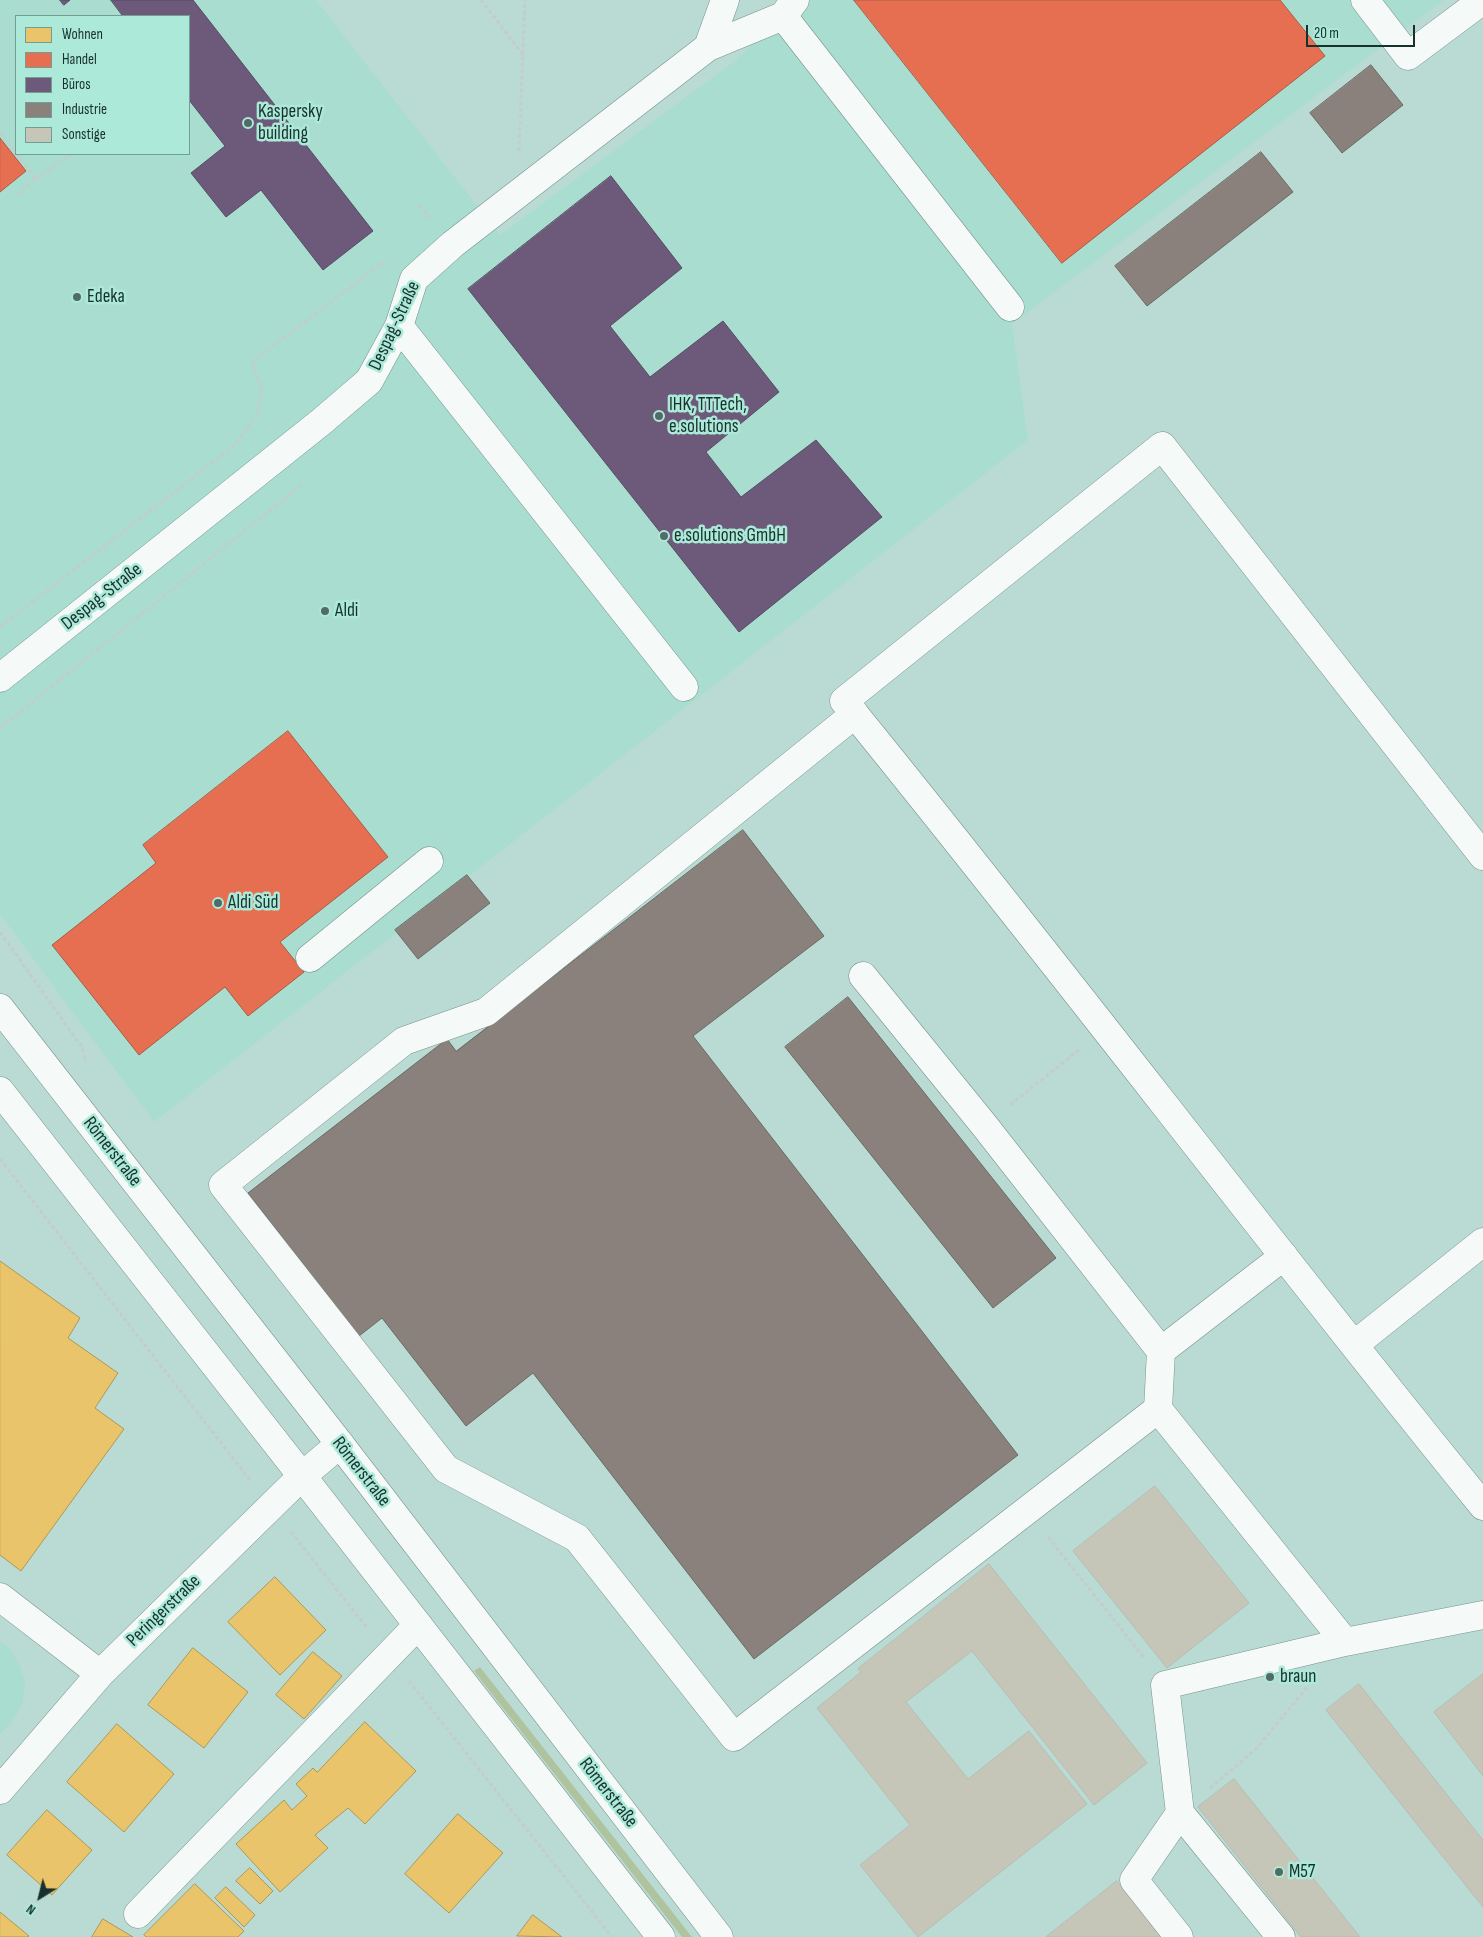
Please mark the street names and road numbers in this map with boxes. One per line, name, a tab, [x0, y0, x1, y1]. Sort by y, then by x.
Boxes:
street label: Despag-Straße	[364, 278, 426, 374]
street label: Despag-Straße	[57, 559, 147, 635]
street label: Römerstraße	[78, 1113, 146, 1191]
street label: Römerstraße	[327, 1433, 395, 1511]
street label: Peringerstraße	[122, 1570, 206, 1652]
street label: Römerstraße	[574, 1754, 642, 1832]

